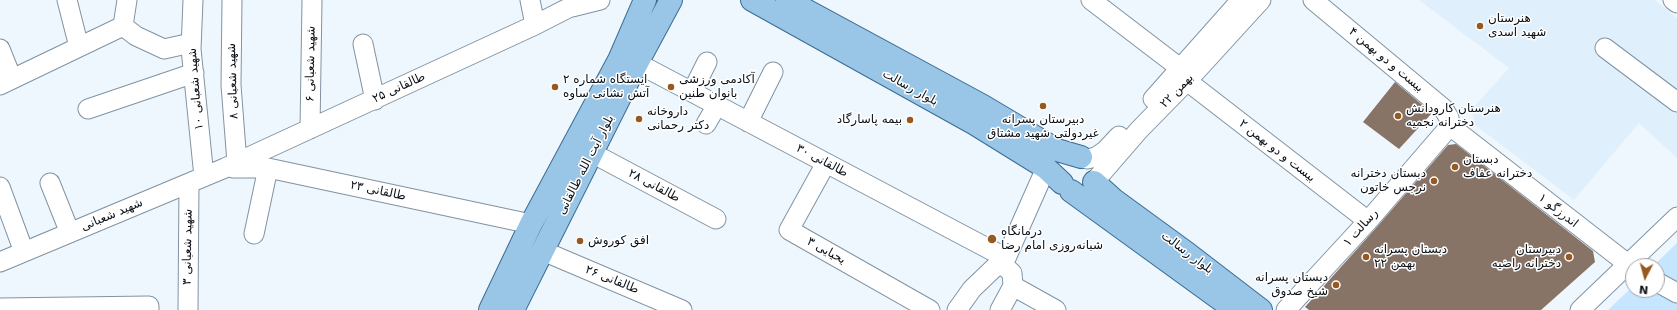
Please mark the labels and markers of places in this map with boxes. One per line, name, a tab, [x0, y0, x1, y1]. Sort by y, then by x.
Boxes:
place label: هنرستان شهید اسدی	[1488, 12, 1546, 40]
marker: هنرستان شهید اسدی	[1475, 21, 1485, 31]
place label: ایستگاه شماره ۲ آتش نشانی ساوه	[563, 73, 649, 101]
place label: آکادمی ورزشی بانوان طنین	[679, 73, 755, 101]
marker: ایستگاه شماره ۲ آتش نشانی ساوه	[550, 82, 560, 92]
marker: آکادمی ورزشی بانوان طنین	[666, 82, 676, 92]
marker: دبیرستان پسرانه غیردولتی شهید مشتاق	[1038, 101, 1048, 111]
place label: هنرستان کارودانش دخترانه نجمیه	[1406, 102, 1501, 130]
place label: داروخانه دکتر رحمانی	[647, 105, 709, 133]
marker: هنرستان کارودانش دخترانه نجمیه	[1393, 111, 1403, 121]
place label: بیمه پاسارگاد	[837, 113, 902, 127]
place label: دبیرستان پسرانه غیردولتی شهید مشتاق	[987, 113, 1099, 141]
marker: داروخانه دکتر رحمانی	[634, 114, 644, 124]
marker: بیمه پاسارگاد	[905, 115, 915, 125]
place label: دبستان دخترانه عفاف	[1463, 153, 1532, 181]
marker: دبستان دخترانه عفاف	[1450, 162, 1460, 172]
place label: دبستان دخترانه نرجس خاتون	[1351, 167, 1426, 195]
marker: دبستان دخترانه نرجس خاتون	[1429, 176, 1439, 186]
place label: درمانگاه شبانه‌روزی امام رضا	[1001, 225, 1103, 253]
marker: درمانگاه شبانه‌روزی امام رضا	[986, 233, 998, 245]
place label: افق کوروش	[588, 234, 649, 248]
marker: افق کوروش	[575, 236, 585, 246]
place label: دبستان پسرانه ۲۲ بهمن	[1374, 243, 1447, 271]
place label: دبیرستان دخترانه راضیه	[1492, 243, 1561, 271]
marker: دبستان پسرانه ۲۲ بهمن	[1361, 252, 1371, 262]
marker: دبیرستان دخترانه راضیه	[1564, 252, 1574, 262]
place label: دبستان پسرانه شیخ صدوق	[1255, 271, 1328, 299]
marker: دبستان پسرانه شیخ صدوق	[1331, 280, 1341, 290]

